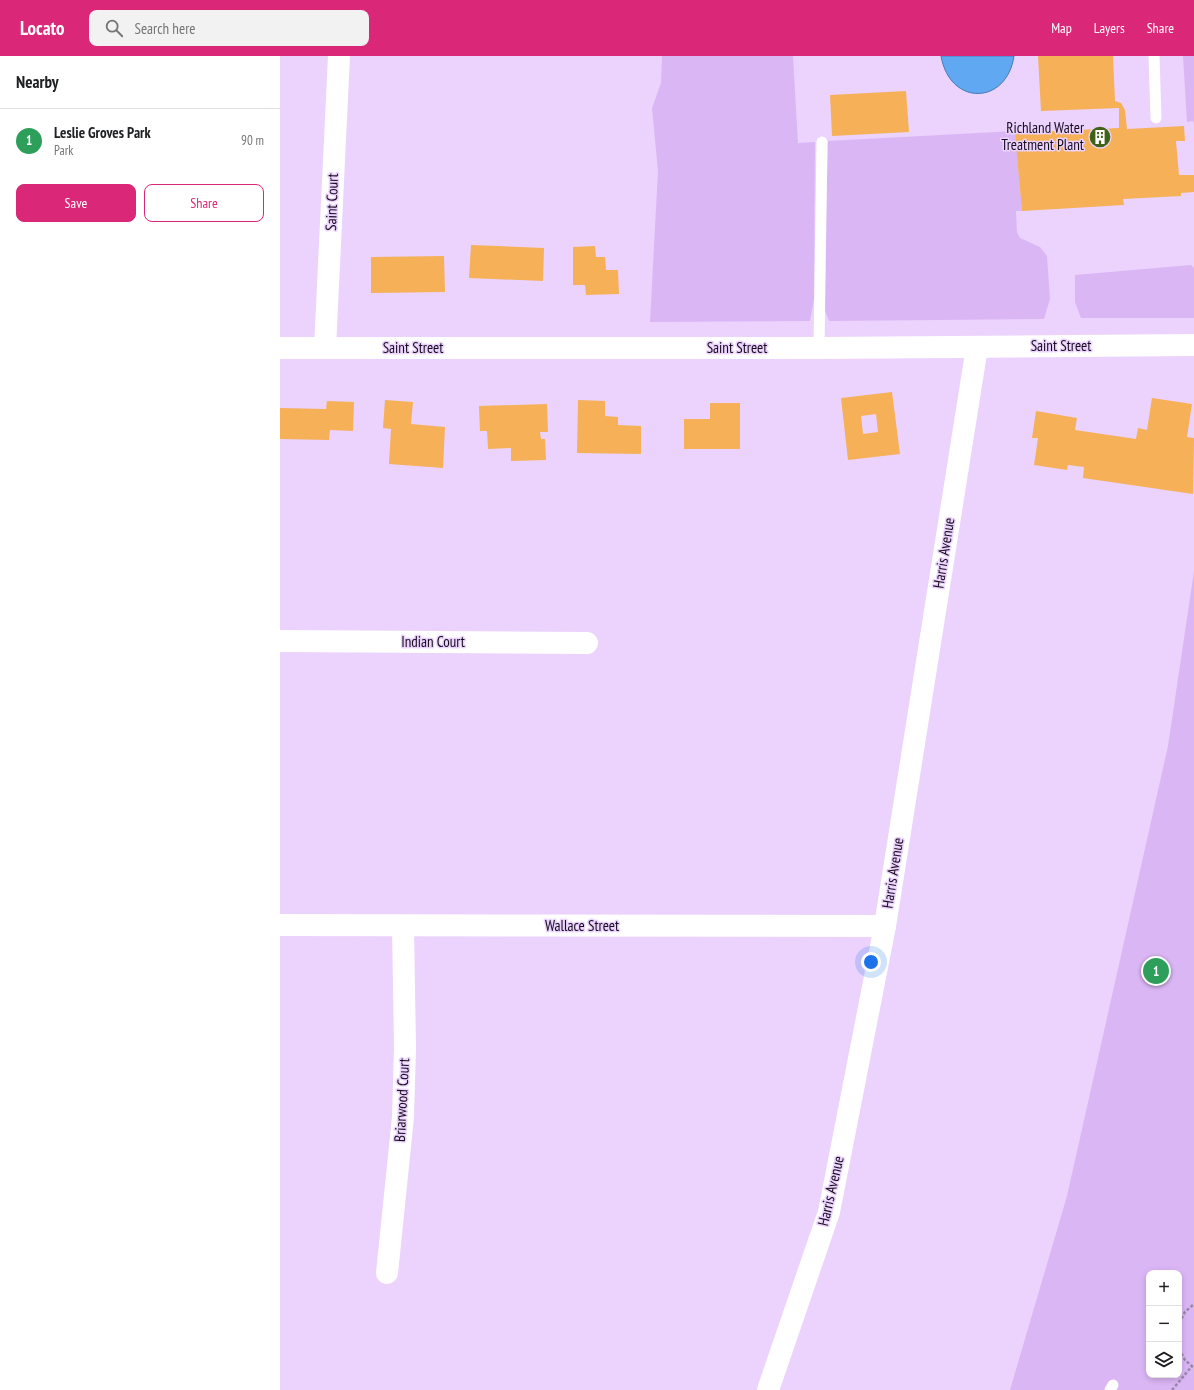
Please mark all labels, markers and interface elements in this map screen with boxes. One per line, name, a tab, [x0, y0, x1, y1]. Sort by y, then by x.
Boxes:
search box	[89, 10, 369, 46]
text: Locato	[20, 16, 65, 40]
icon: search	[103, 17, 125, 39]
text: Search here	[135, 19, 195, 38]
text: Map	[1051, 19, 1072, 37]
text: Layers	[1094, 19, 1125, 37]
text: Share	[1147, 19, 1174, 37]
text: Nearby	[16, 71, 59, 93]
place label: Richland Water Treatment Plant	[1001, 118, 1085, 154]
text: Leslie Groves Park	[54, 123, 151, 142]
building icon: Richland Water Treatment Plant	[1087, 124, 1113, 150]
text: 1	[26, 132, 32, 149]
text: 90 m	[241, 132, 264, 149]
text: Park	[54, 142, 73, 159]
street label: Saint Court	[321, 173, 342, 231]
button: Save	[16, 184, 136, 222]
button: Share	[144, 184, 264, 222]
street label: Saint Street	[1031, 336, 1091, 355]
street label: Saint Street	[383, 338, 443, 357]
street label: Saint Street	[707, 338, 767, 357]
street label: Harris Avenue	[929, 516, 958, 590]
street label: Indian Court	[401, 632, 465, 651]
street label: Harris Avenue	[878, 836, 907, 910]
street label: Wallace Street	[545, 916, 619, 935]
your location	[861, 952, 881, 972]
pin: 1	[1143, 956, 1169, 986]
street label: Briarwood Court	[390, 1058, 413, 1142]
street label: Harris Avenue	[813, 1154, 848, 1228]
map controls	[1146, 1270, 1182, 1378]
button: +	[1146, 1270, 1182, 1306]
button: −	[1146, 1306, 1182, 1342]
button: layers	[1146, 1342, 1182, 1378]

